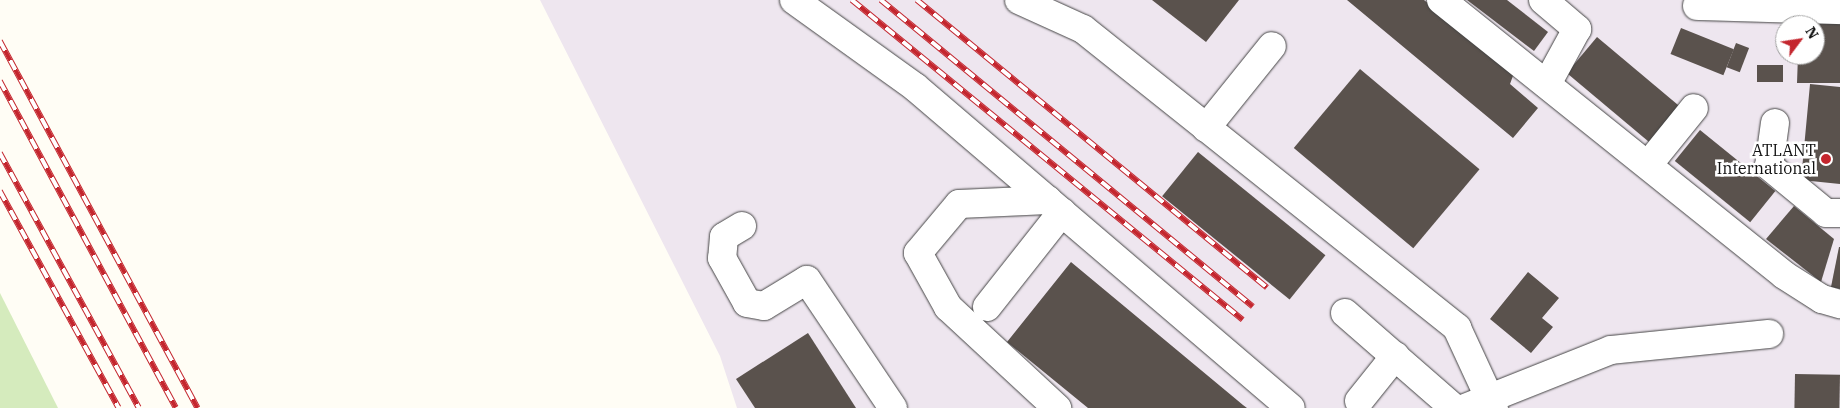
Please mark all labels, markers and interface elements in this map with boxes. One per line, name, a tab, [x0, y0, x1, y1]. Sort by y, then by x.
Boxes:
north arrow	[1775, 15, 1825, 65]
text: N	[1801, 23, 1823, 42]
place label: ATLANT International	[1717, 140, 1816, 178]
marker: ATLANT International	[1820, 153, 1832, 165]

